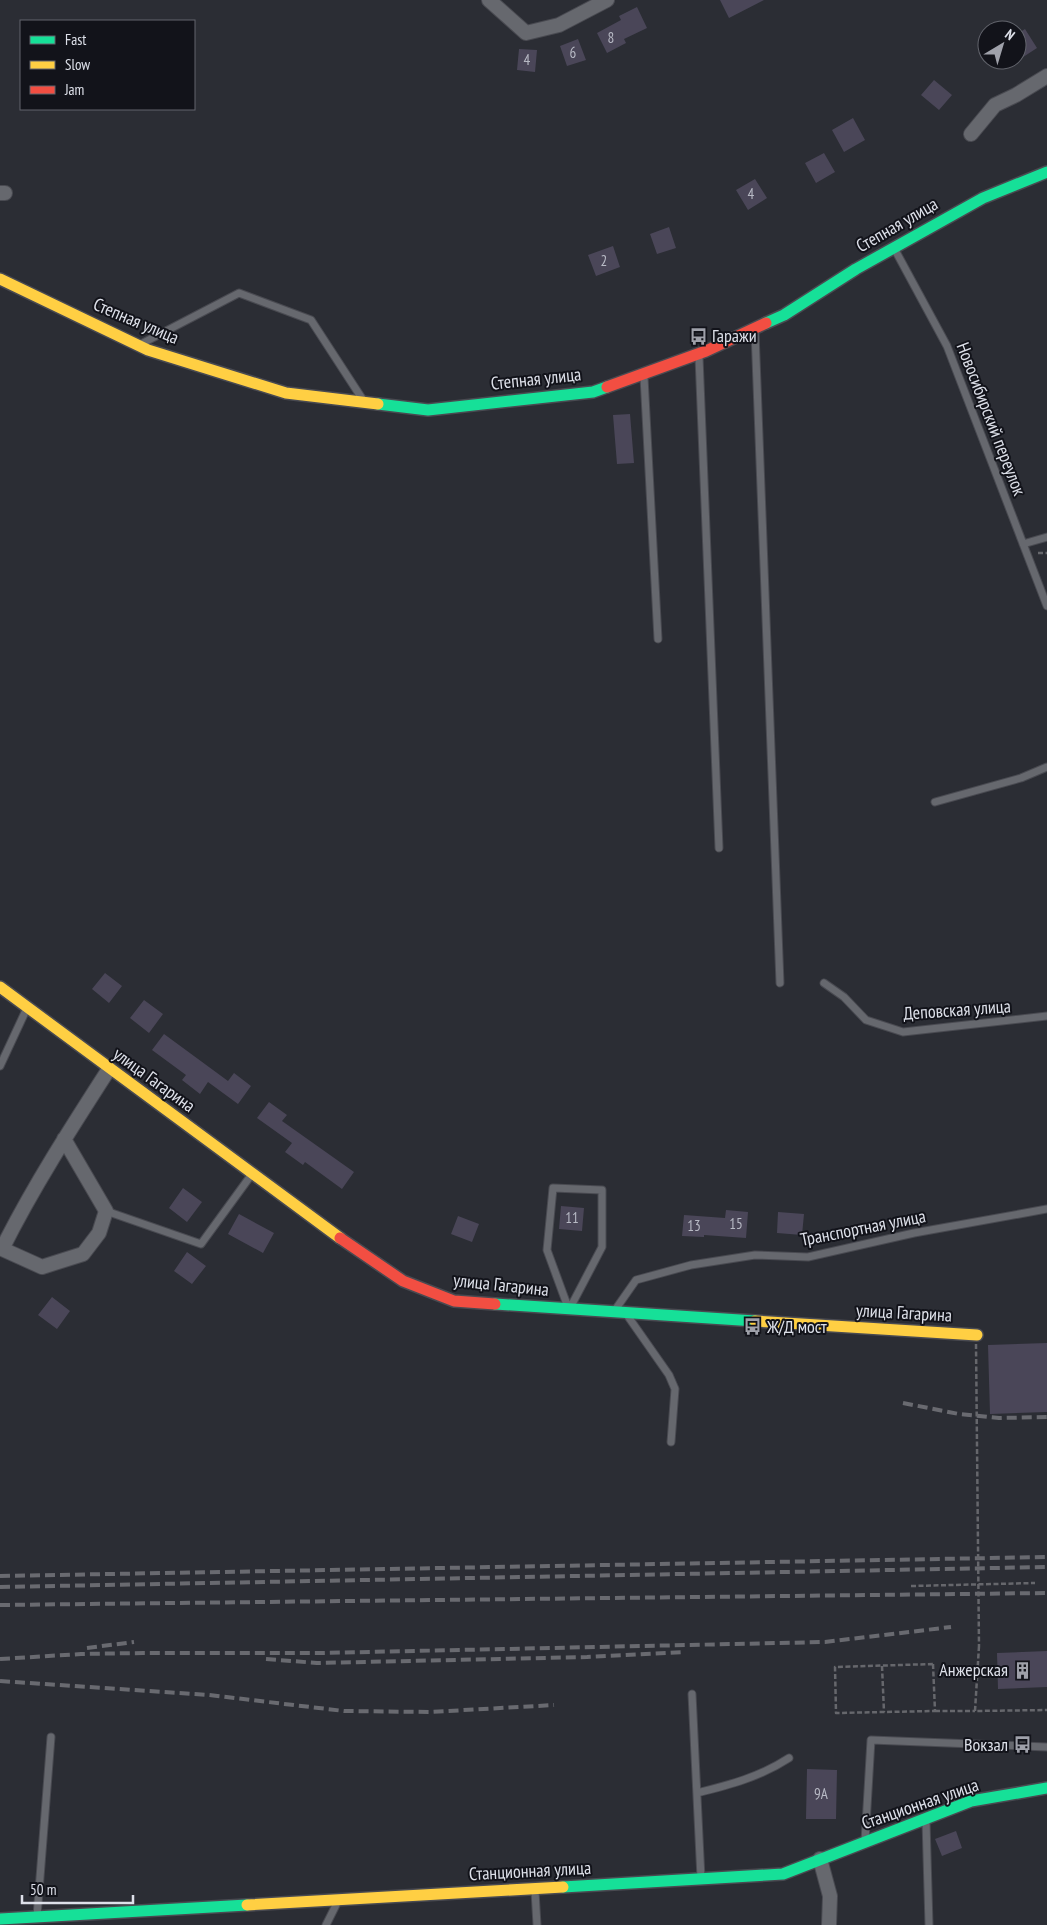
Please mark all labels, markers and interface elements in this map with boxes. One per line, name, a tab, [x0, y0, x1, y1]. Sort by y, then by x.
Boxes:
legend	[20, 20, 195, 110]
north arrow	[977, 20, 1027, 70]
text: N	[1001, 25, 1019, 44]
house number: 8	[608, 28, 614, 47]
text: Fast	[65, 30, 86, 49]
house number: 6	[570, 43, 577, 62]
house number: 4	[524, 50, 531, 69]
text: Slow	[65, 55, 90, 74]
text: Jam	[64, 80, 84, 99]
house number: 4	[748, 184, 755, 203]
street label: Степная улица	[852, 192, 942, 257]
house number: 2	[601, 251, 607, 270]
street label: Степная улица	[90, 292, 182, 349]
place label: Гаражи	[712, 324, 757, 347]
bus stop icon: Гаражи	[688, 326, 708, 346]
street label: Новосибирский переулок	[952, 339, 1031, 499]
street label: Степная улица	[490, 362, 582, 395]
street label: Деповская улица	[902, 994, 1012, 1025]
street label: улица Гагарина	[109, 1042, 200, 1117]
street label: Транспортная улица	[798, 1204, 928, 1251]
house number: 11	[565, 1208, 579, 1227]
house number: 15	[729, 1214, 743, 1233]
house number: 13	[687, 1216, 701, 1235]
street label: улица Гагарина	[452, 1268, 550, 1301]
street label: улица Гагарина	[855, 1299, 953, 1326]
place label: Ж/Д мост	[766, 1315, 827, 1338]
bus stop icon: Ж/Д мост	[743, 1317, 763, 1337]
place label: Анжерская	[939, 1658, 1008, 1681]
building icon: Анжерская	[1012, 1660, 1032, 1680]
place label: Вокзал	[964, 1733, 1008, 1756]
bus stop icon: Вокзал	[1012, 1735, 1032, 1755]
street label: Станционная улица	[858, 1773, 981, 1834]
house number: 9А	[814, 1784, 829, 1803]
street label: Станционная улица	[468, 1856, 592, 1885]
scale bar	[22, 1872, 134, 1904]
text: 50 m	[30, 1880, 56, 1899]

